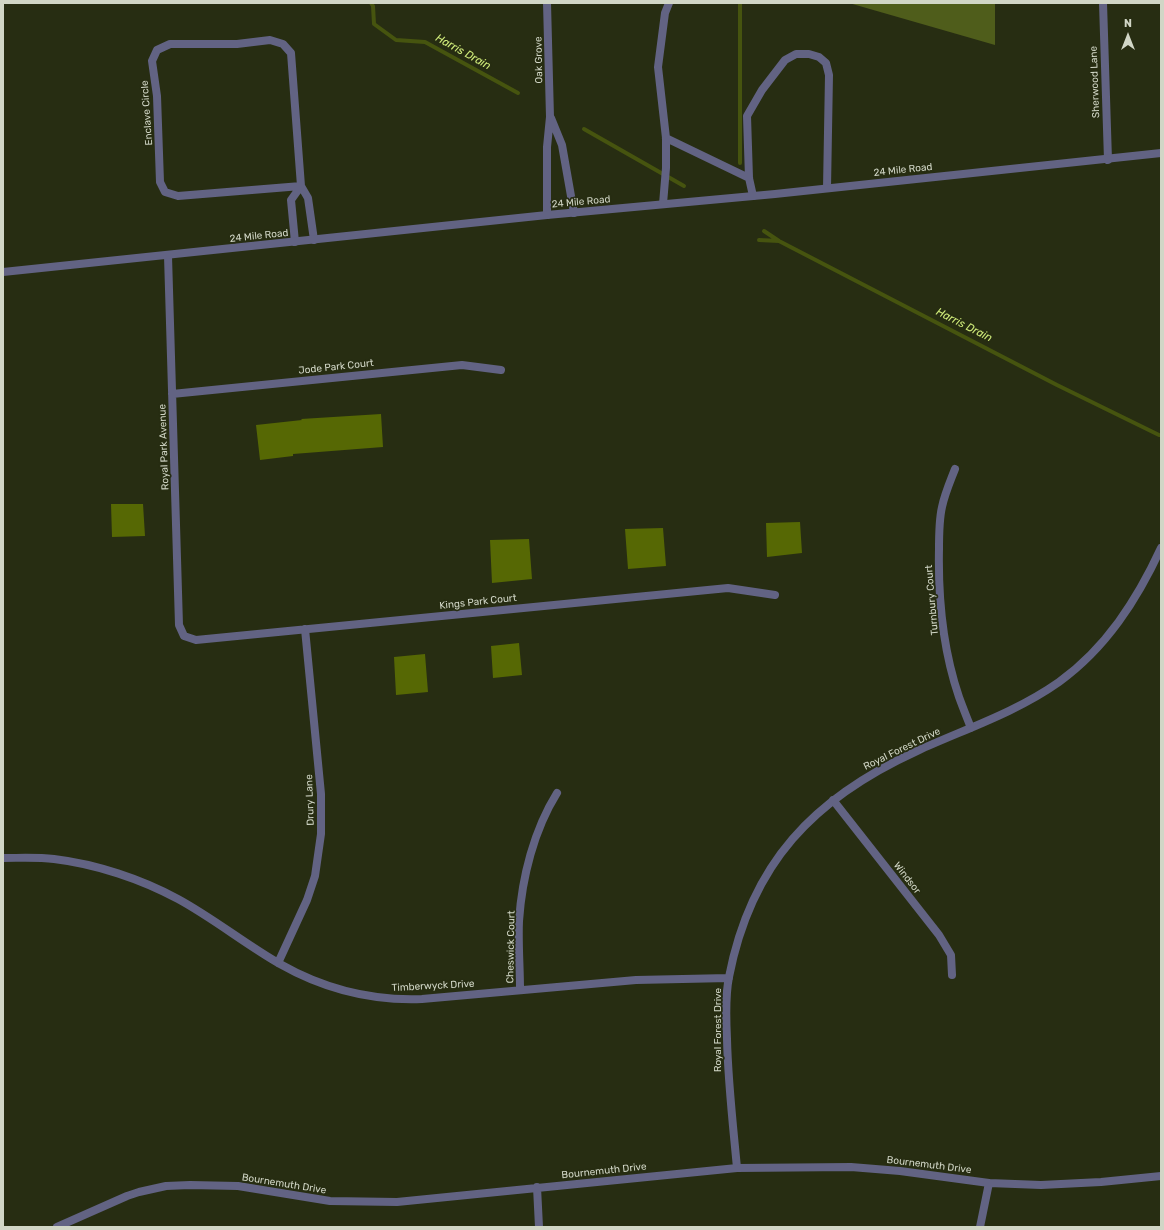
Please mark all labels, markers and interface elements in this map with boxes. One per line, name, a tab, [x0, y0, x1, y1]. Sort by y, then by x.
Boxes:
north arrow	[1108, 16, 1148, 56]
text: N	[1124, 17, 1132, 30]
water label: Harris Drain	[433, 31, 493, 73]
street label: Oak Grove	[533, 36, 545, 84]
street label: Sherwood Lane	[1088, 46, 1102, 118]
street label: Enclave Circle	[139, 80, 155, 146]
street label: 24 Mile Road	[873, 161, 933, 179]
street label: 24 Mile Road	[551, 193, 611, 211]
street label: 24 Mile Road	[229, 227, 289, 245]
water label: Harris Drain	[934, 305, 994, 345]
street label: Jode Park Court	[298, 357, 374, 377]
street label: Royal Park Avenue	[157, 404, 171, 490]
street label: Turnbury Court	[923, 564, 941, 636]
street label: Kings Park Court	[439, 592, 517, 612]
street label: Royal Forest Drive	[862, 725, 942, 773]
street label: Drury Lane	[303, 774, 317, 826]
street label: Windsor	[891, 860, 923, 896]
street label: Cheswick Court	[504, 910, 518, 984]
street label: Timberwyck Drive	[391, 978, 475, 994]
street label: Royal Forest Drive	[712, 988, 724, 1072]
street label: Bournemuth Drive	[886, 1154, 972, 1176]
street label: Bournemuth Drive	[561, 1161, 647, 1181]
street label: Bournemuth Drive	[241, 1171, 327, 1197]

